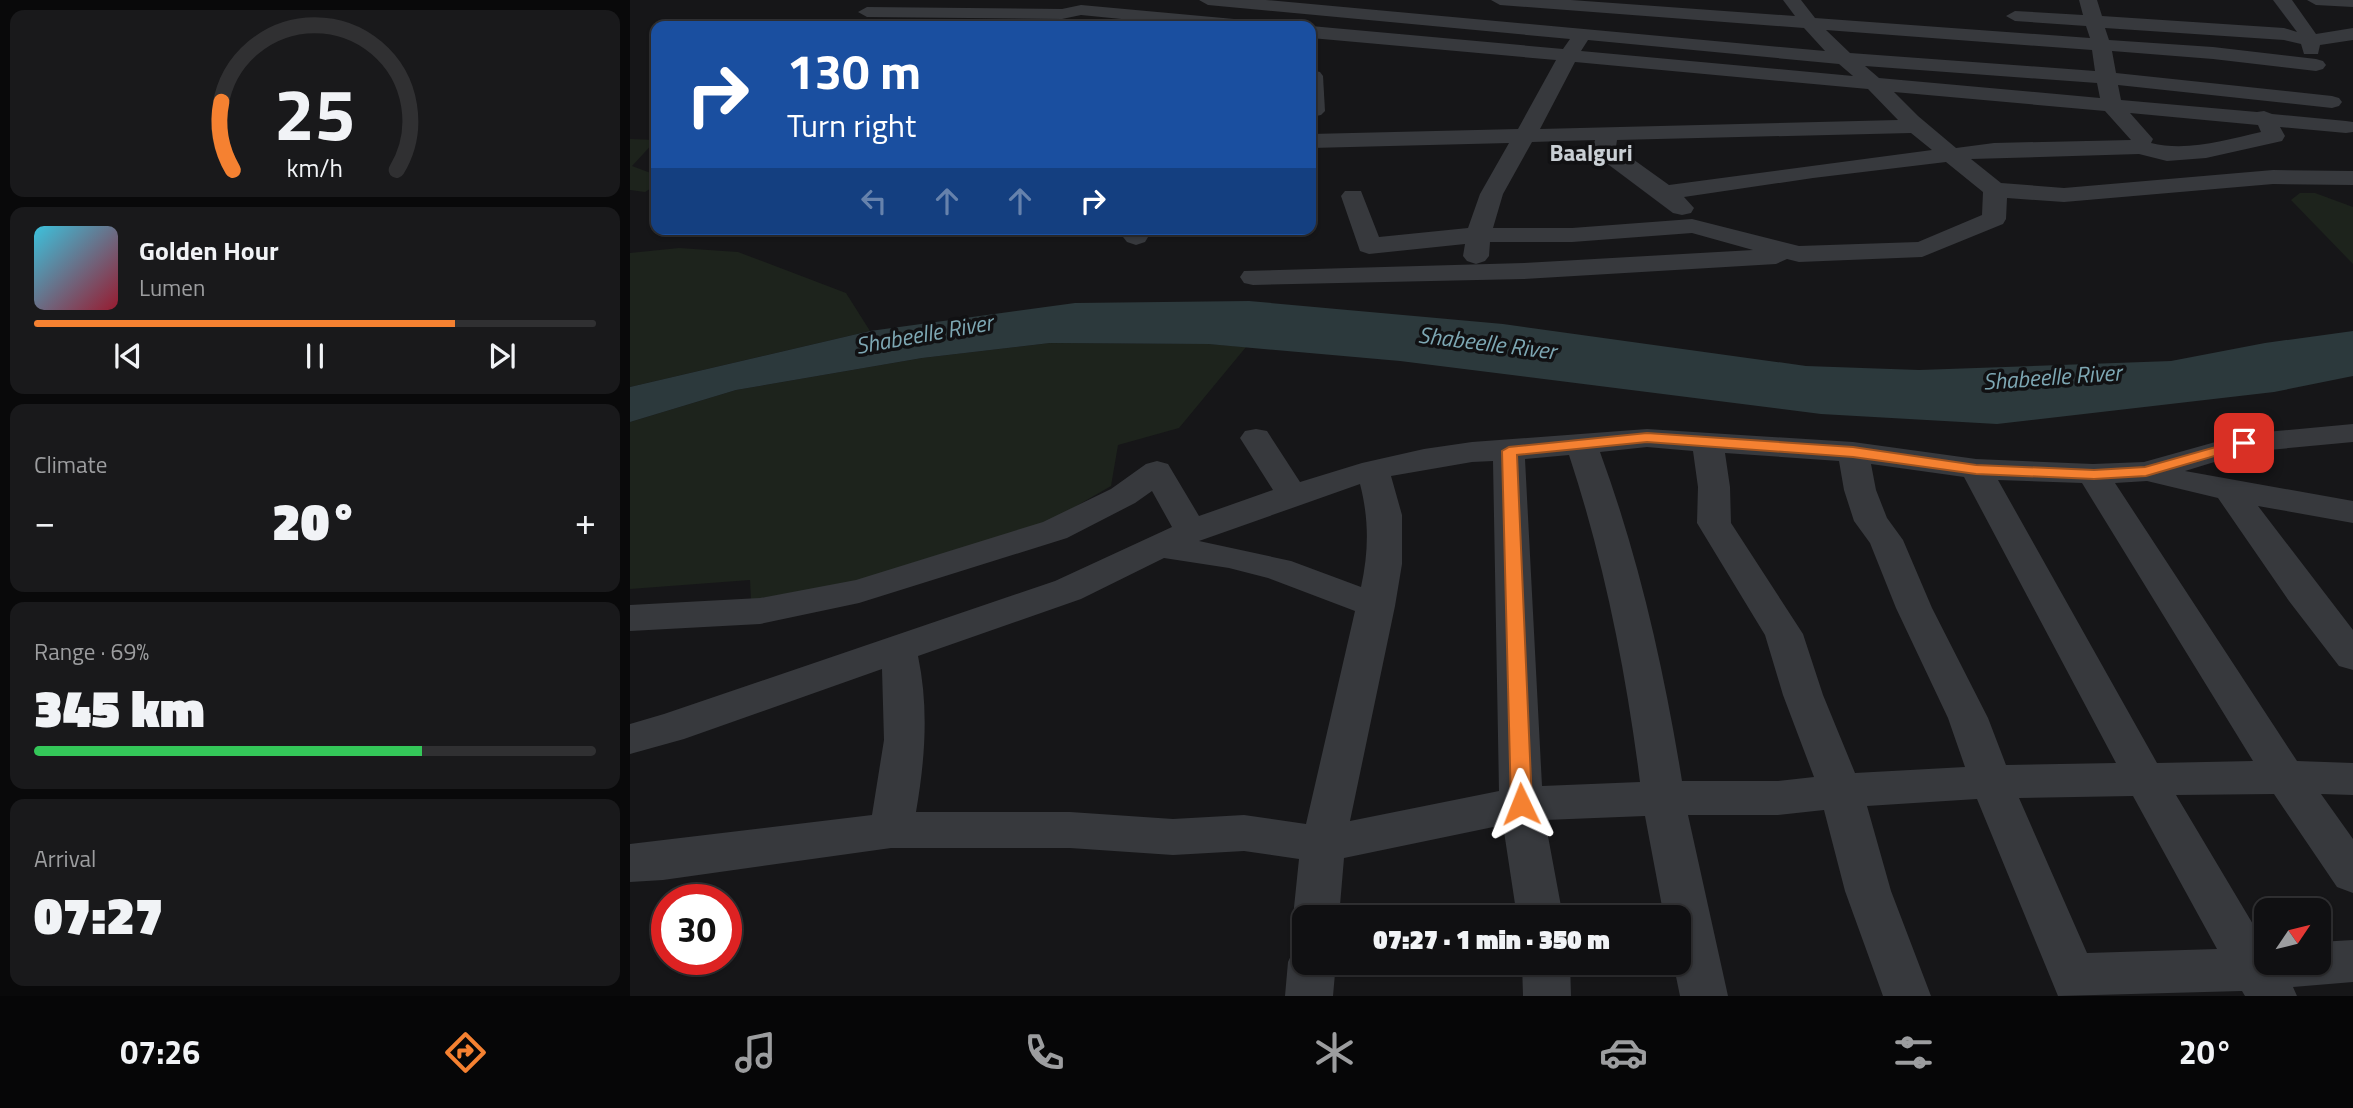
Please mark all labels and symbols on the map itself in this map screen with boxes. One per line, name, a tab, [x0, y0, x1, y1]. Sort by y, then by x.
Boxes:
district label: Baalguri	[1549, 135, 1633, 170]
water label: Shabeelle River	[853, 304, 998, 363]
water label: Shabeelle River	[1416, 317, 1561, 369]
water label: Shabeelle River	[1982, 354, 2125, 399]
pin	[2214, 413, 2274, 473]
position arrow	[1484, 767, 1558, 841]
speed limit sign: 30	[651, 884, 742, 975]
north arrow	[2254, 898, 2331, 975]

